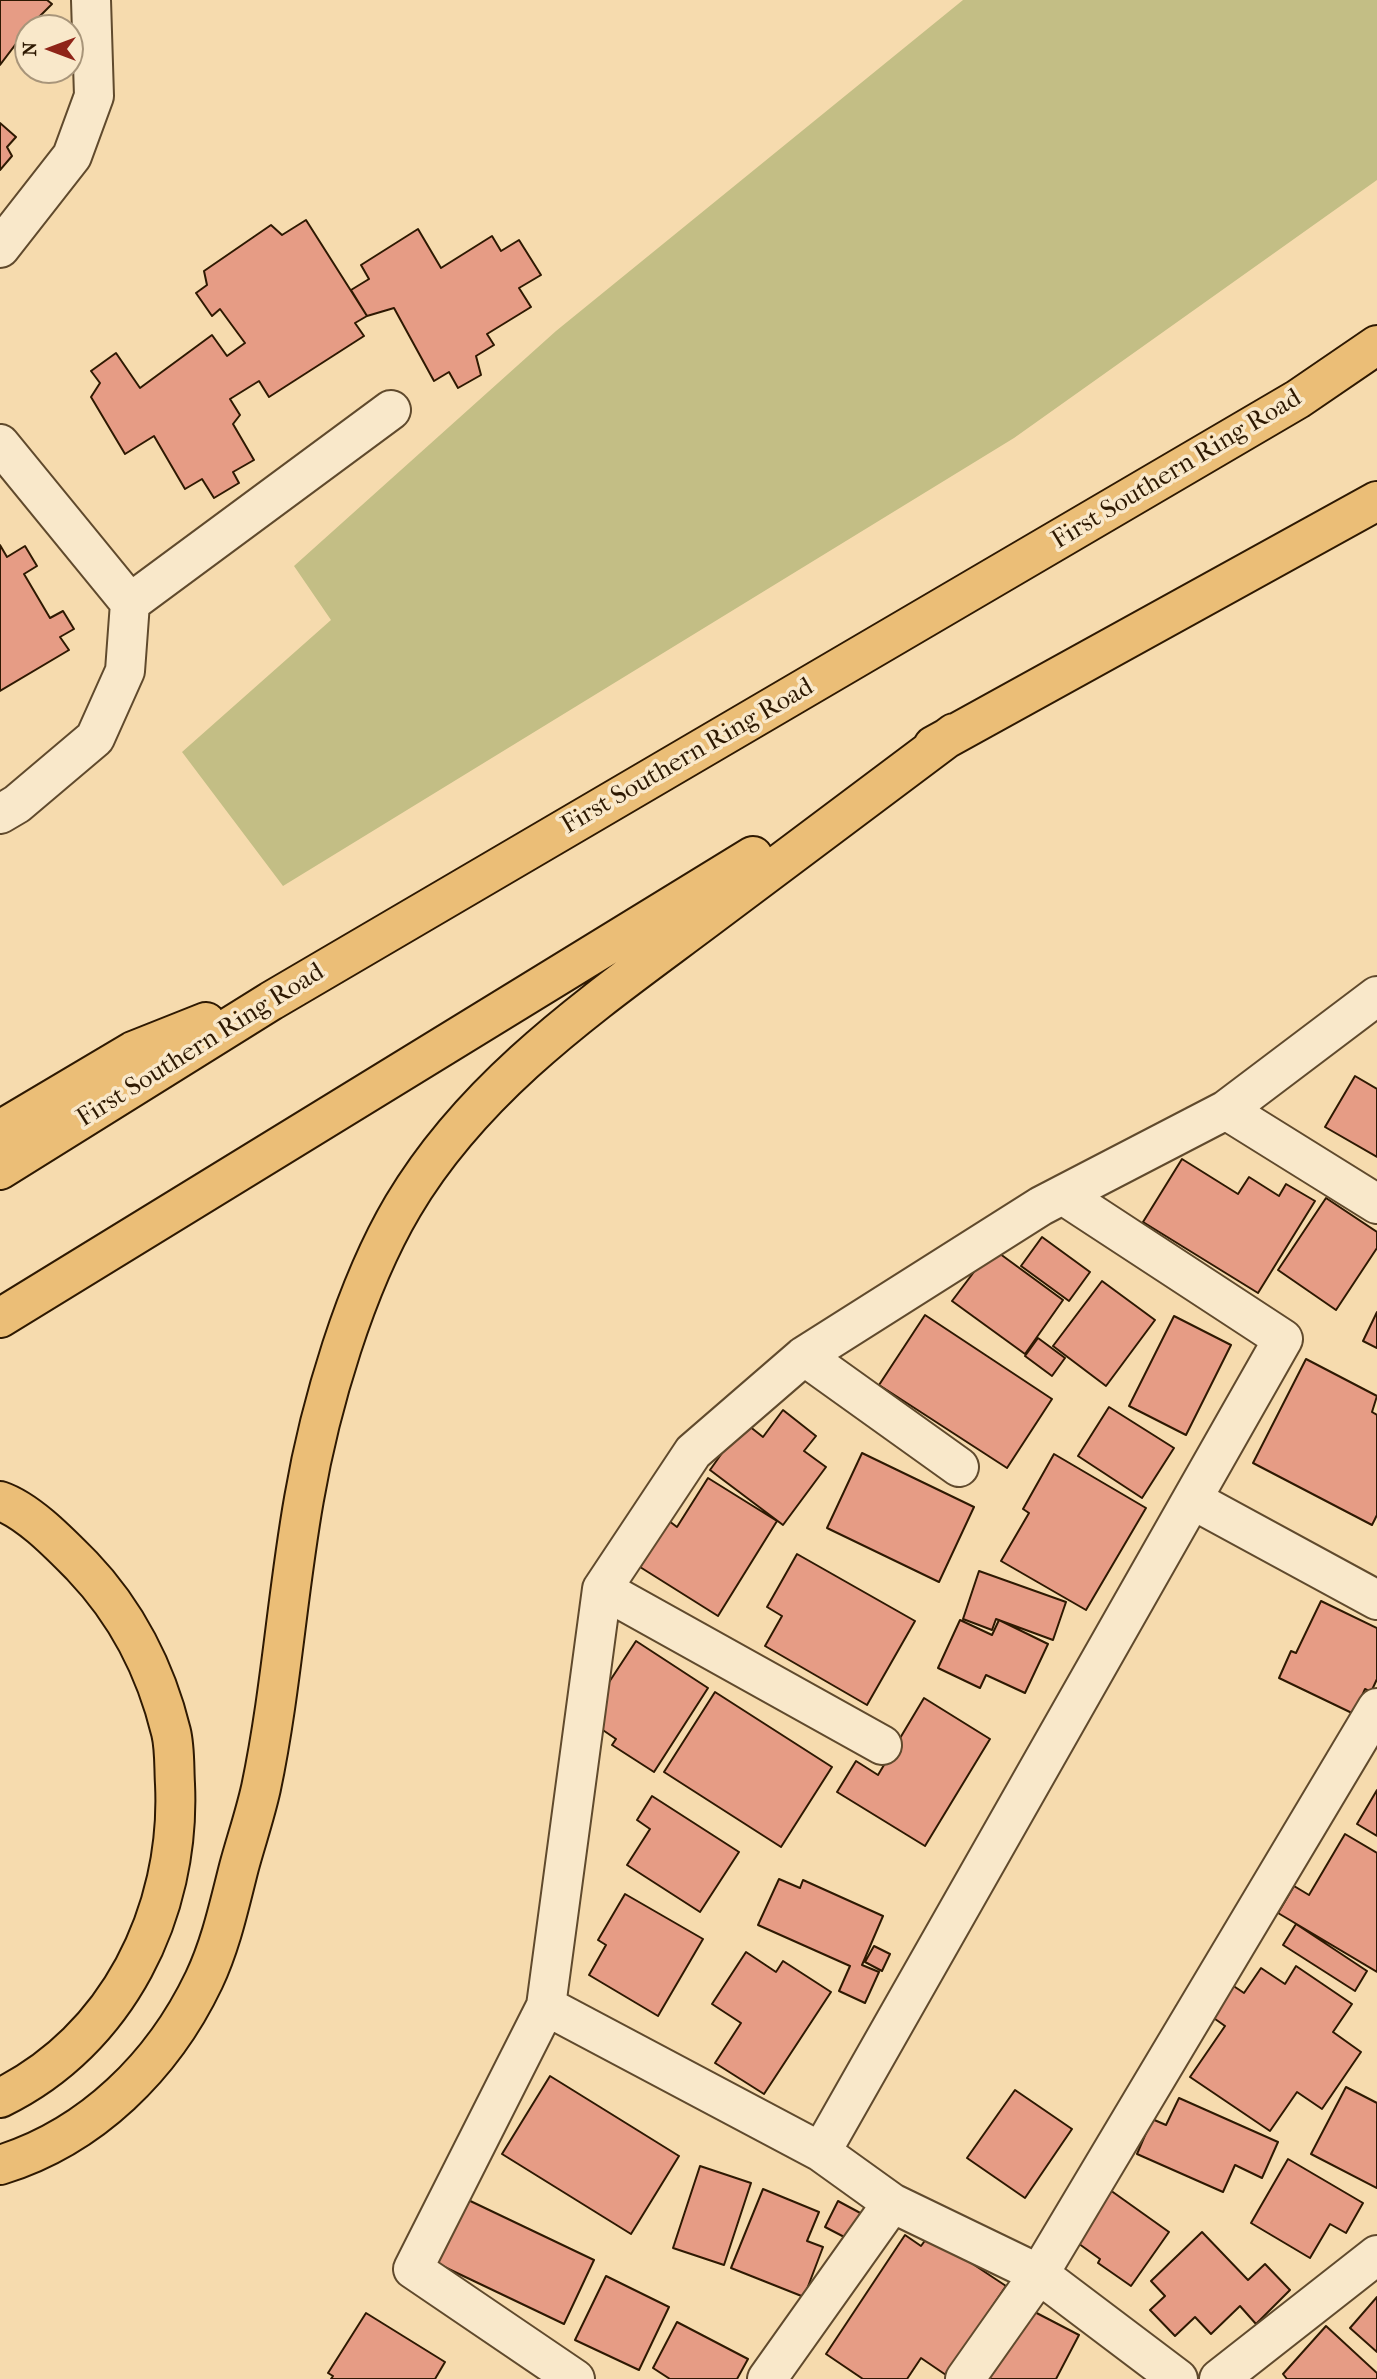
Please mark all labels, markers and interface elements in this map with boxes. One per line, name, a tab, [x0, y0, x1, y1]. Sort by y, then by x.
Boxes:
north arrow	[14, 14, 84, 84]
text: N	[19, 42, 41, 56]
street label: First Southern Ring Road	[1047, 383, 1307, 557]
street label: First Southern Ring Road	[557, 672, 819, 842]
street label: First Southern Ring Road	[72, 957, 330, 1135]

